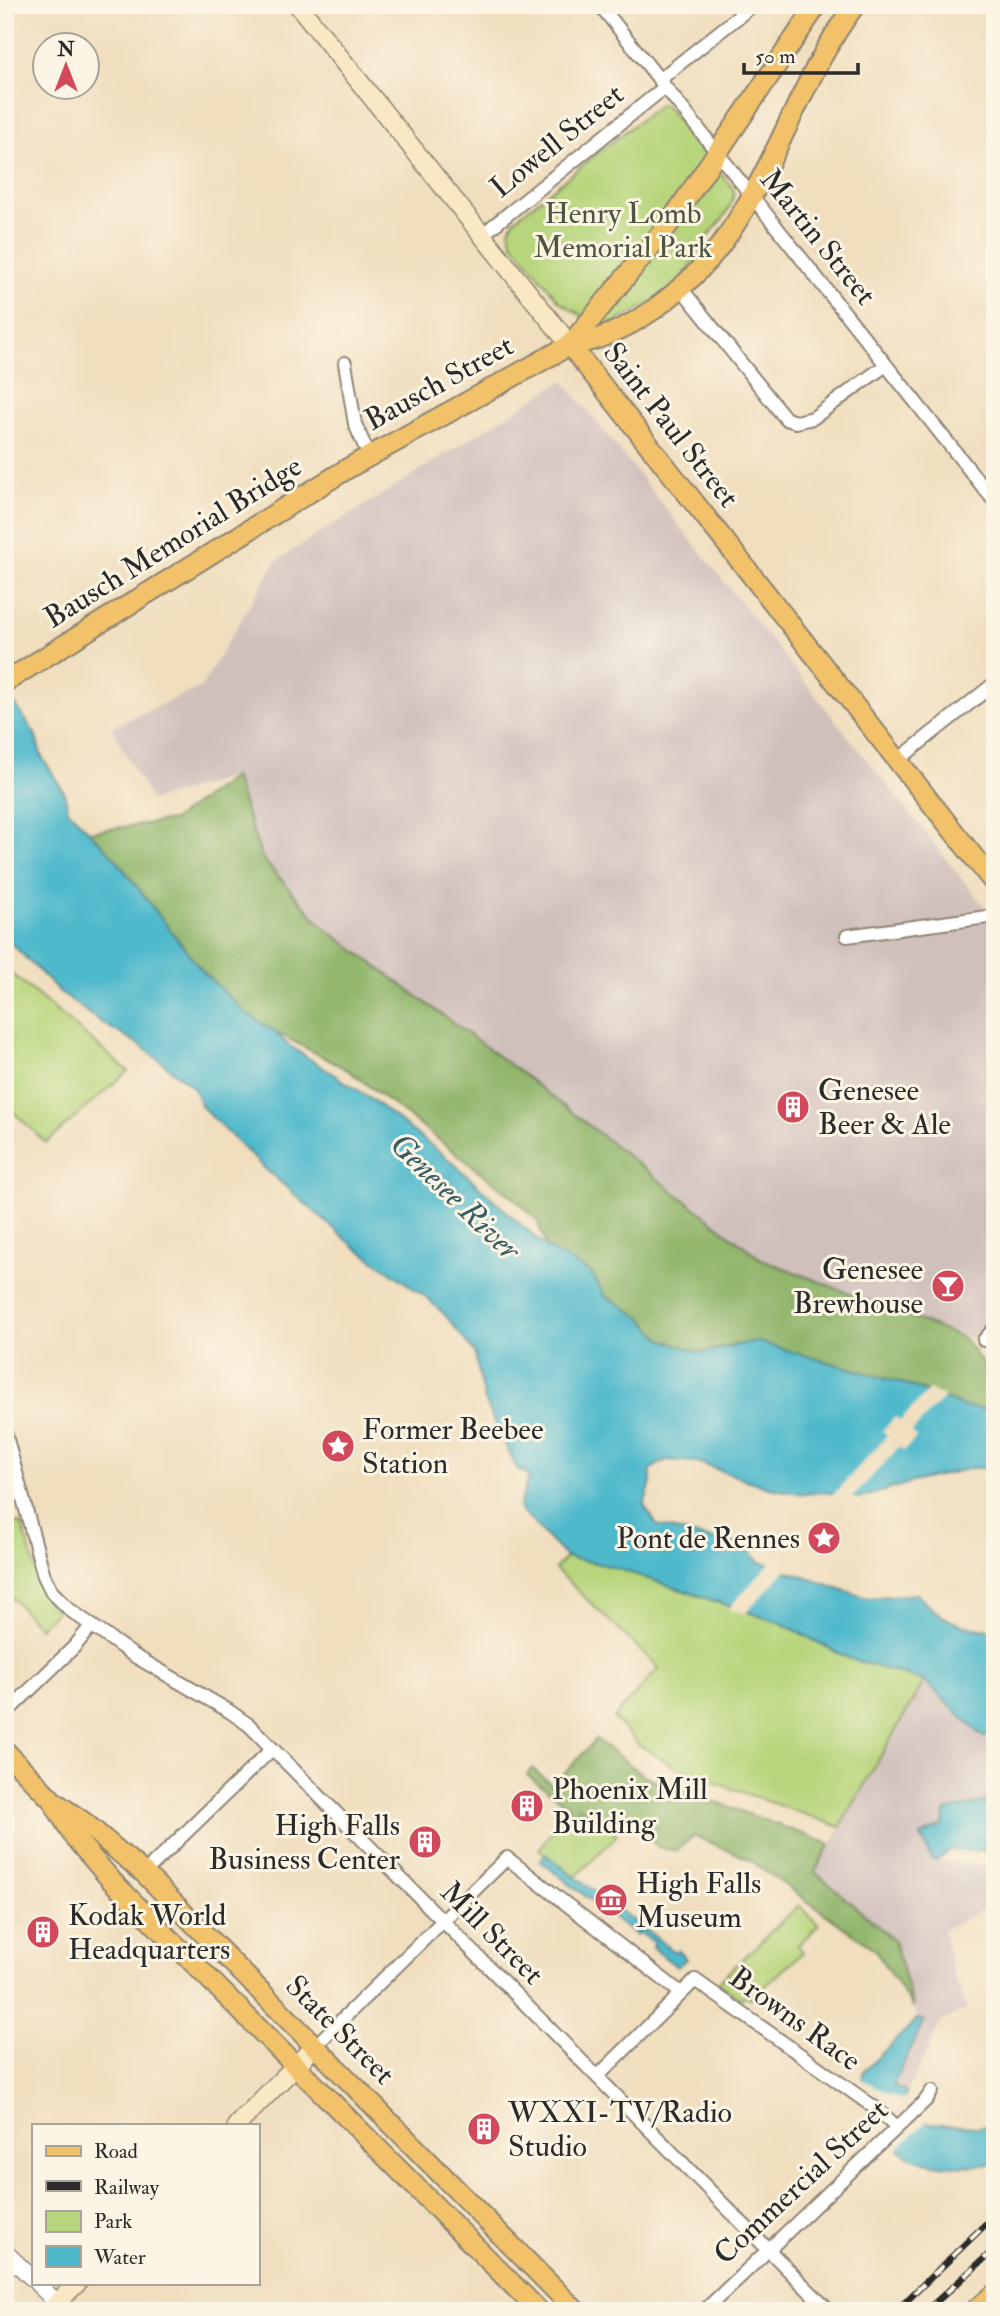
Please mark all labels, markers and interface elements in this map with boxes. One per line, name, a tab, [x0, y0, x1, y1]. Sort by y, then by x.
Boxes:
north arrow	[32, 32, 102, 102]
scale bar	[744, 32, 858, 76]
text: N	[56, 38, 75, 62]
text: 50 m	[755, 43, 796, 70]
street label: Lowell Street	[483, 76, 631, 206]
street label: Martin Street	[752, 162, 884, 313]
park label: Henry Lomb Memorial Park	[534, 195, 712, 266]
street label: Bausch Street	[358, 327, 520, 439]
street label: Saint Paul Street	[595, 335, 747, 515]
street label: Bausch Memorial Bridge	[37, 448, 309, 636]
place label: Genesee Beer & Ale	[818, 1072, 951, 1143]
building icon: Genesee Beer & Ale	[774, 1088, 812, 1126]
water label: Genesee River	[381, 1125, 530, 1271]
place label: Genesee Brewhouse	[793, 1251, 923, 1322]
bar icon: Genesee Brewhouse	[929, 1267, 967, 1305]
place label: Former Beebee Station	[362, 1411, 543, 1482]
place icon: Former Beebee Station	[319, 1427, 357, 1465]
place icon: Pont de Rennes	[805, 1519, 843, 1557]
place label: Pont de Rennes	[616, 1520, 800, 1557]
place label: Phoenix Mill Building	[552, 1771, 708, 1842]
building icon: Phoenix Mill Building	[508, 1787, 546, 1825]
place label: High Falls Business Center	[208, 1807, 400, 1878]
building icon: High Falls Business Center	[406, 1823, 444, 1861]
place label: High Falls Museum	[636, 1865, 761, 1936]
street label: Mill Street	[433, 1874, 552, 1993]
museum icon: High Falls Museum	[592, 1881, 630, 1919]
place label: Kodak World Headquarters	[68, 1897, 230, 1968]
building icon: Kodak World Headquarters	[24, 1913, 62, 1951]
street label: Browns Race	[722, 1959, 868, 2079]
street label: State Street	[278, 1968, 403, 2093]
street label: Commercial Street	[706, 2091, 896, 2272]
place label: WXXI-TV/Radio Studio	[507, 2094, 732, 2165]
building icon: WXXI-TV/Radio Studio	[465, 2110, 503, 2148]
legend	[32, 2124, 259, 2284]
text: Road	[94, 2138, 139, 2165]
text: Railway	[94, 2174, 160, 2201]
text: Park	[94, 2208, 132, 2235]
text: Water	[93, 2244, 146, 2271]

